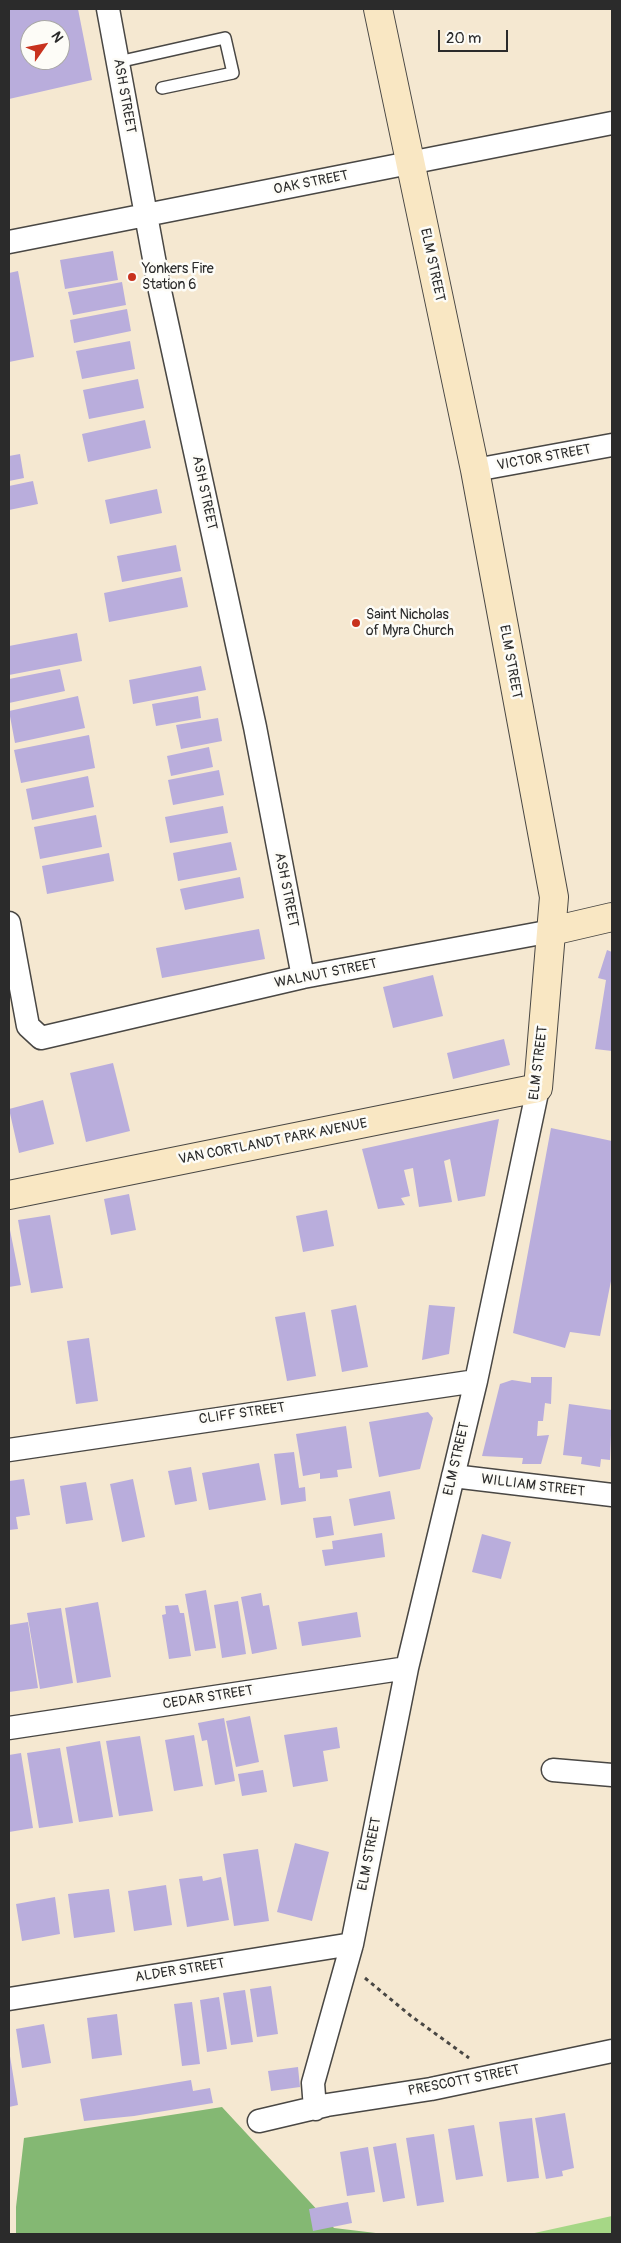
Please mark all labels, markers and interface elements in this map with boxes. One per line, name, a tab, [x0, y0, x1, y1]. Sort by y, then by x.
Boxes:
north arrow	[20, 20, 70, 70]
scale bar	[441, 20, 511, 52]
text: N	[47, 29, 67, 46]
text: 20 m	[446, 29, 481, 48]
street label: ASH STREET	[109, 57, 139, 135]
street label: OAK STREET	[272, 168, 350, 198]
street label: ELM STREET	[416, 227, 448, 303]
place label: Yonkers Fire Station 6	[142, 261, 214, 294]
marker: Yonkers Fire Station 6	[126, 271, 138, 283]
street label: VICTOR STREET	[496, 441, 592, 475]
street label: ASH STREET	[188, 454, 220, 532]
place label: Saint Nicholas of Myra Church	[366, 607, 454, 640]
marker: Saint Nicholas of Myra Church	[350, 617, 362, 629]
street label: ELM STREET	[495, 624, 525, 700]
street label: ASH STREET	[271, 851, 301, 929]
street label: WALNUT STREET	[273, 956, 379, 992]
street label: ELM STREET	[526, 1025, 552, 1101]
street label: VAN CORTLANDT PARK AVENUE	[177, 1115, 369, 1169]
street label: CLIFF STREET	[198, 1400, 286, 1428]
street label: ELM STREET	[440, 1421, 474, 1497]
street label: WILLIAM STREET	[480, 1471, 586, 1501]
street label: CEDAR STREET	[162, 1683, 254, 1713]
street label: ELM STREET	[355, 1816, 385, 1892]
street label: ALDER STREET	[134, 1956, 226, 1986]
street label: PRESCOTT STREET	[407, 2062, 521, 2100]

